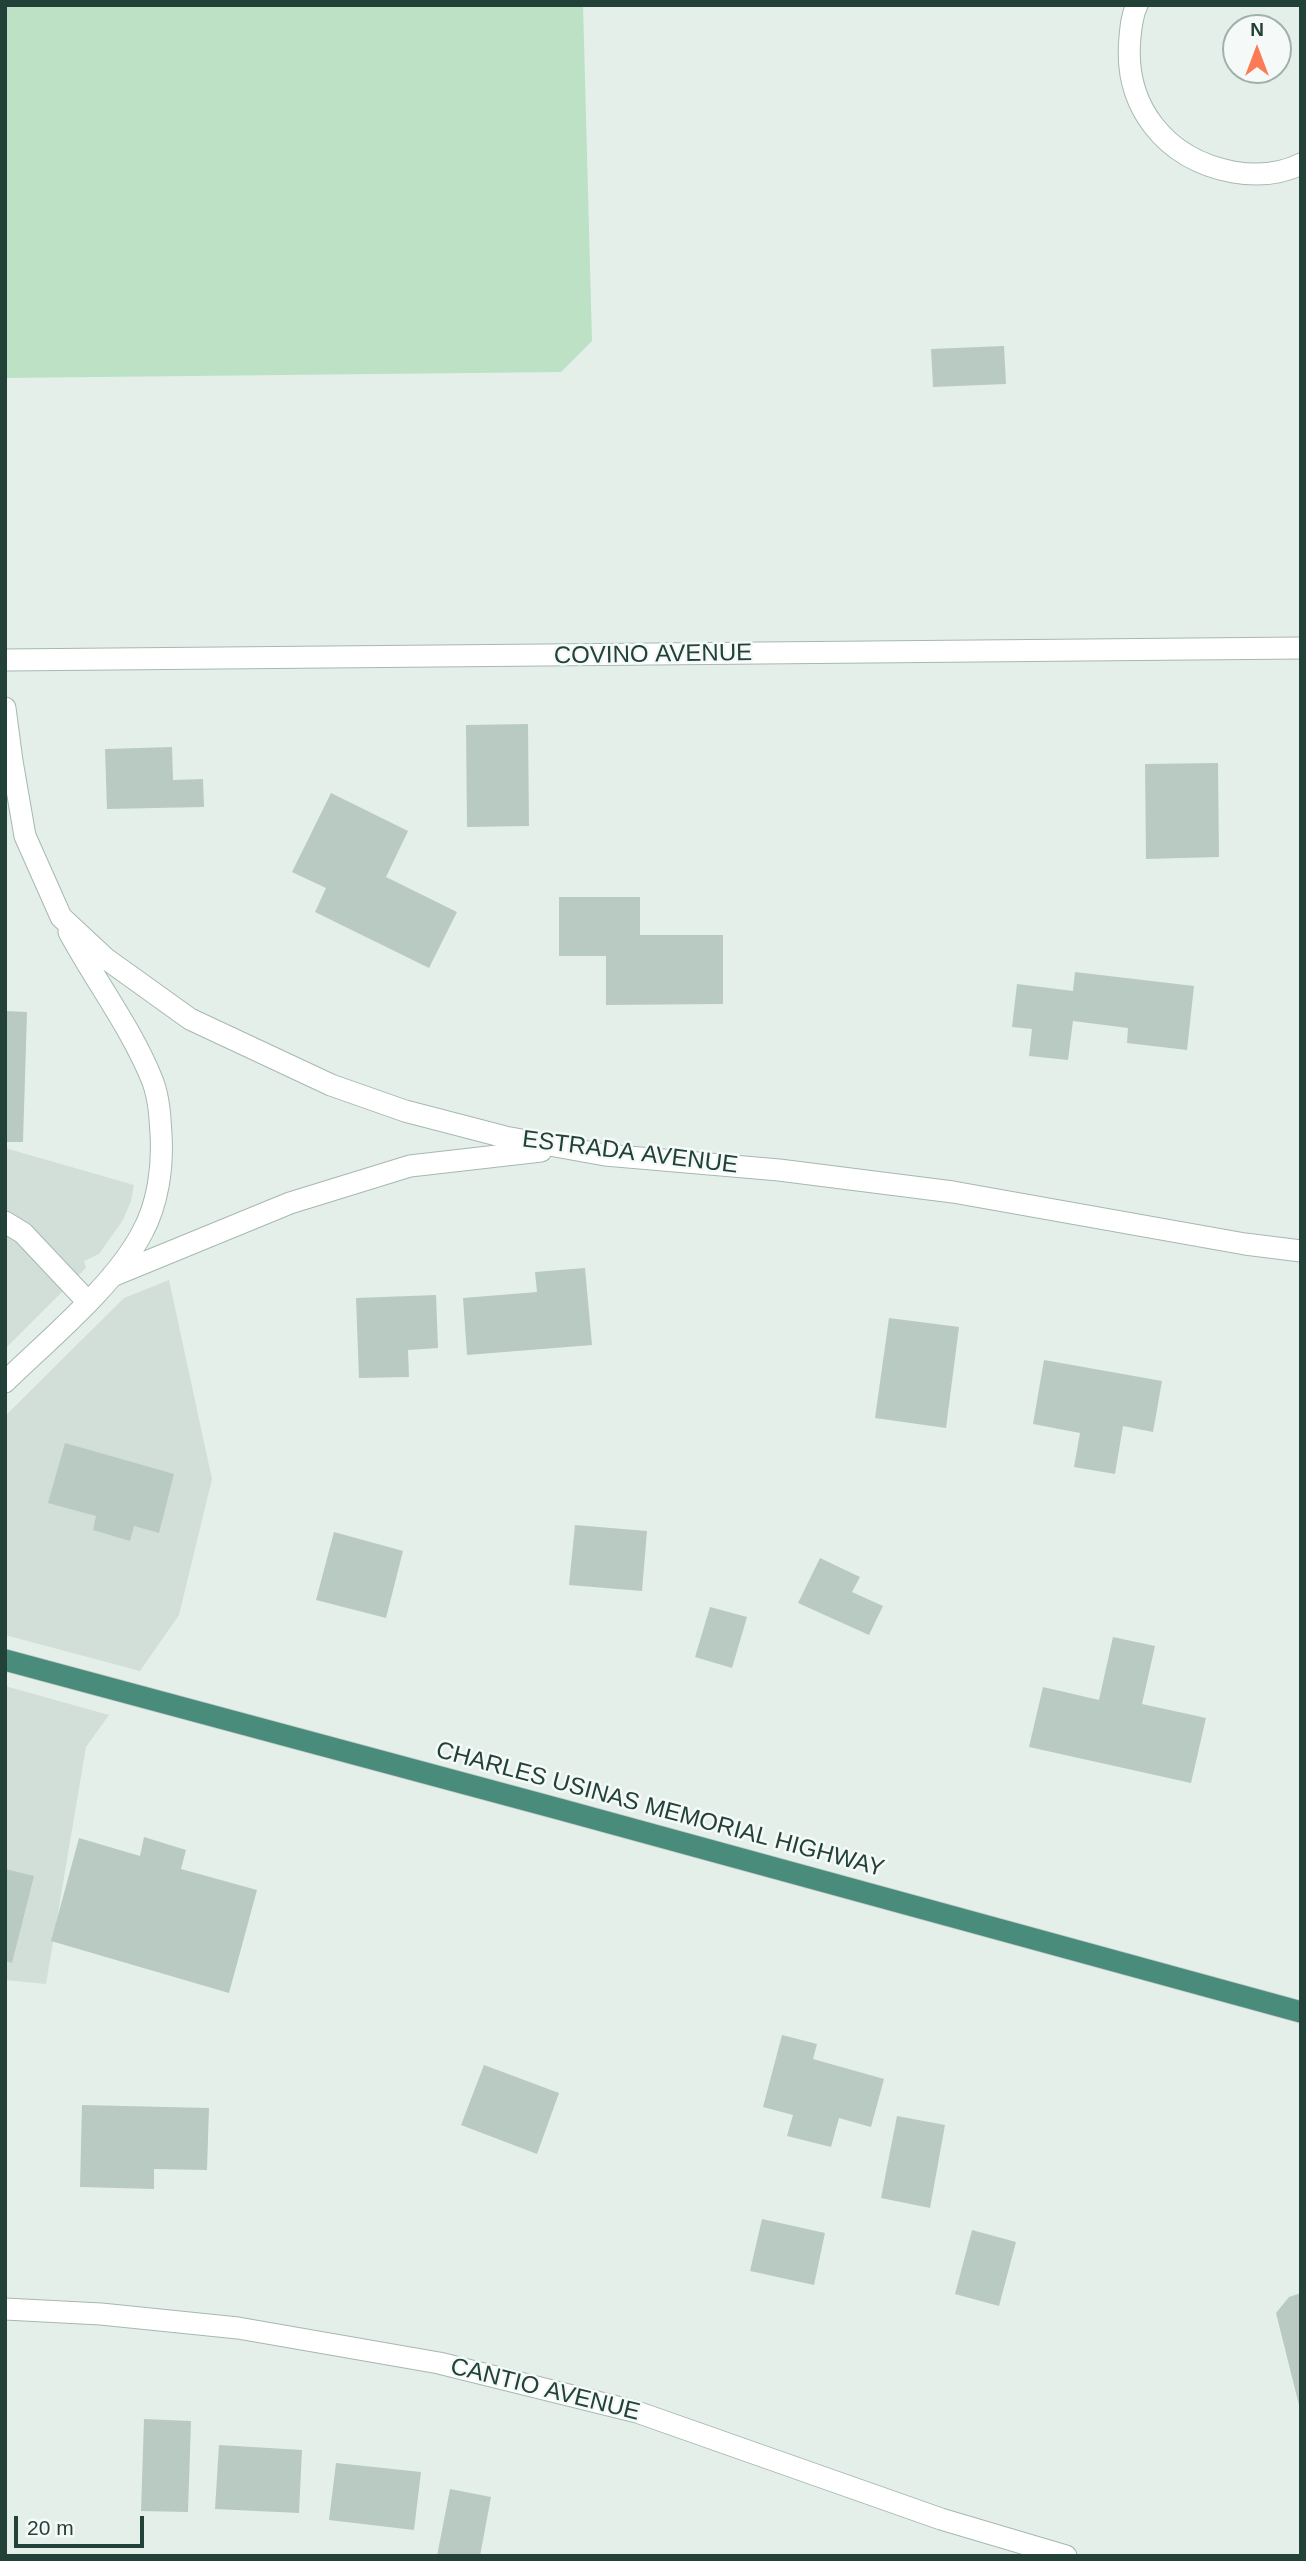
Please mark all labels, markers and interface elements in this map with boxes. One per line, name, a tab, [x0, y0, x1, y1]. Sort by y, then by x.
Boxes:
north arrow	[1222, 14, 1292, 84]
text: N	[1250, 19, 1264, 40]
street label: COVINO AVENUE	[554, 639, 752, 671]
street label: ESTRADA AVENUE	[521, 1125, 739, 1181]
street label: CHARLES USINAS MEMORIAL HIGHWAY	[433, 1736, 887, 1884]
street label: CANTIO AVENUE	[447, 2353, 643, 2427]
scale bar	[18, 2502, 147, 2546]
text: 20 m	[27, 2516, 74, 2539]

